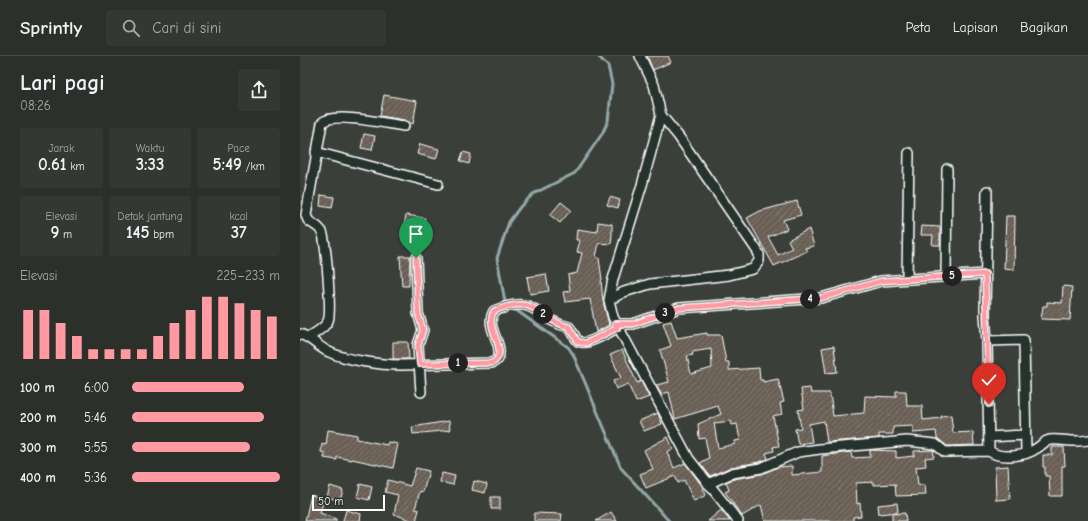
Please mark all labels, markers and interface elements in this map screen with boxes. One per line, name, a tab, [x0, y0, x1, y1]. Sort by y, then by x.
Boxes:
search box	[106, 10, 386, 46]
text: Sprintly	[20, 17, 82, 39]
icon: search	[120, 17, 142, 39]
text: Cari di sini	[152, 19, 221, 37]
text: Peta	[906, 19, 931, 36]
text: Lapisan	[953, 19, 998, 36]
text: Bagikan	[1020, 19, 1068, 36]
button: share	[238, 69, 280, 111]
text: Lari pagi	[20, 70, 105, 96]
text: 08:26	[20, 98, 51, 113]
text: Jarak	[48, 142, 74, 155]
text: Waktu	[136, 142, 164, 155]
text: Pace	[228, 142, 250, 155]
text: 0.61	[38, 155, 66, 174]
text: 3:33	[136, 155, 164, 174]
text: 5:49	[212, 155, 242, 174]
text: km	[66, 160, 85, 173]
text: /km	[242, 160, 265, 173]
text: Elevasi	[45, 210, 77, 223]
text: Detak jantung	[118, 210, 182, 223]
text: kcal	[229, 210, 248, 223]
pin	[399, 217, 433, 258]
text: 9	[50, 223, 59, 242]
text: 145	[126, 223, 150, 242]
text: 37	[231, 223, 247, 242]
icon: arrive	[405, 223, 427, 245]
text: m	[59, 228, 72, 241]
text: bpm	[150, 228, 174, 241]
pin: 5	[942, 266, 962, 286]
text: Elevasi	[20, 268, 57, 283]
text: 225–233 m	[217, 268, 280, 283]
text: 5	[949, 269, 955, 282]
pin: 4	[800, 289, 820, 309]
text: 4	[807, 292, 813, 305]
pin: 3	[655, 303, 675, 323]
pin: 2	[533, 304, 553, 324]
text: 3	[662, 306, 668, 319]
text: 2	[540, 307, 546, 320]
pin: 1	[448, 353, 468, 373]
text: 1	[456, 356, 460, 369]
pin	[972, 363, 1006, 404]
icon: check	[978, 369, 1000, 391]
text: 100 m	[20, 380, 55, 395]
text: 6:00	[84, 380, 109, 395]
text: 200 m	[20, 410, 56, 425]
text: 5:46	[84, 410, 107, 425]
text: 300 m	[20, 440, 56, 455]
text: 5:55	[84, 440, 108, 455]
text: 400 m	[20, 470, 56, 485]
text: 5:36	[84, 470, 107, 485]
scale bar	[312, 493, 385, 512]
text: 50 m	[318, 495, 343, 508]

